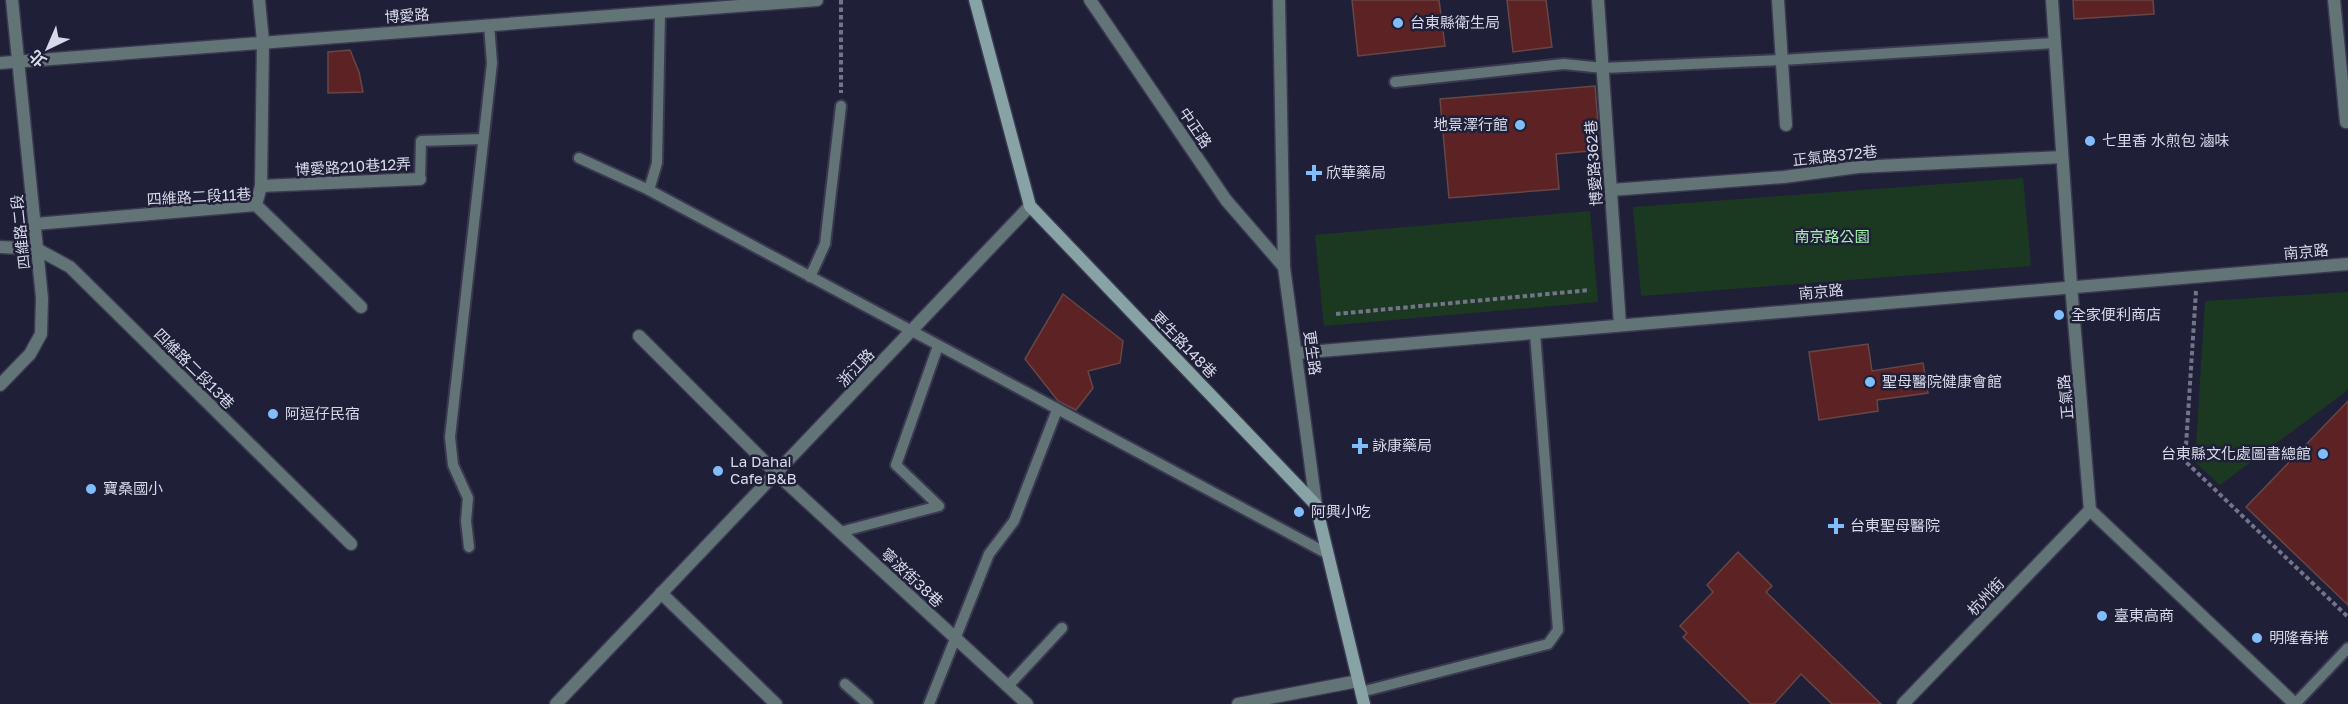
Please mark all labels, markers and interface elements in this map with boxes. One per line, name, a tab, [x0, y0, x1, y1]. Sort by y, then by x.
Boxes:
street label: 博愛路	[384, 4, 430, 26]
place label: 台東縣衛生局	[1410, 13, 1500, 31]
marker: 台東縣衛生局	[1391, 16, 1405, 30]
north arrow	[18, 18, 78, 78]
text: 北	[25, 46, 50, 72]
street label: 中正路	[1176, 104, 1216, 151]
place label: 地景澤行館	[1433, 115, 1508, 133]
marker: 地景澤行館	[1513, 118, 1527, 132]
street label: 博愛路362巷	[1581, 119, 1605, 207]
place label: 七里香 水煎包 滷味	[2102, 131, 2230, 149]
marker: 七里香 水煎包 滷味	[2083, 134, 2097, 148]
street label: 正氣路372巷	[1791, 142, 1878, 168]
street label: 博愛路210巷12弄	[294, 154, 411, 178]
place label: 欣華藥局	[1326, 163, 1386, 181]
marker: 欣華藥局	[1307, 166, 1321, 180]
street label: 四維路二段11巷	[146, 184, 252, 208]
street label: 四維路二段	[7, 194, 33, 270]
park label: 南京路公園	[1794, 227, 1870, 245]
street label: 南京路	[2283, 240, 2329, 262]
street label: 南京路	[1798, 280, 1844, 302]
place label: 全家便利商店	[2071, 305, 2161, 323]
street label: 更生路148巷	[1149, 307, 1221, 381]
marker: 全家便利商店	[2052, 308, 2066, 322]
street label: 四維路二段13巷	[151, 324, 239, 412]
street label: 更生路	[1301, 329, 1325, 376]
street label: 浙江路	[833, 345, 877, 390]
place label: 聖母醫院健康會館	[1882, 372, 2002, 390]
street label: 正氣路	[2054, 374, 2076, 420]
marker: 聖母醫院健康會館	[1863, 375, 1877, 389]
place label: 阿逗仔民宿	[285, 404, 360, 422]
marker: 阿逗仔民宿	[266, 407, 280, 421]
place label: 詠康藥局	[1372, 436, 1432, 454]
marker: 詠康藥局	[1353, 439, 1367, 453]
place label: 台東縣文化處圖書總館	[2161, 444, 2311, 462]
marker: 台東縣文化處圖書總館	[2316, 447, 2330, 461]
place label: La Dahai Cafe B&B	[730, 452, 797, 487]
marker: La Dahai Cafe B&B	[711, 464, 725, 478]
place label: 寶桑國小	[103, 479, 163, 497]
marker: 寶桑國小	[84, 482, 98, 496]
place label: 阿興小吃	[1311, 502, 1371, 520]
marker: 阿興小吃	[1292, 505, 1306, 519]
place label: 台東聖母醫院	[1850, 516, 1940, 534]
marker: 台東聖母醫院	[1827, 517, 1845, 535]
street label: 寧波街38巷	[878, 544, 947, 610]
street label: 杭州街	[1963, 574, 2007, 619]
place label: 臺東高商	[2114, 606, 2174, 624]
marker: 臺東高商	[2095, 609, 2109, 623]
place label: 明隆春捲	[2269, 628, 2329, 646]
marker: 明隆春捲	[2250, 631, 2264, 645]

